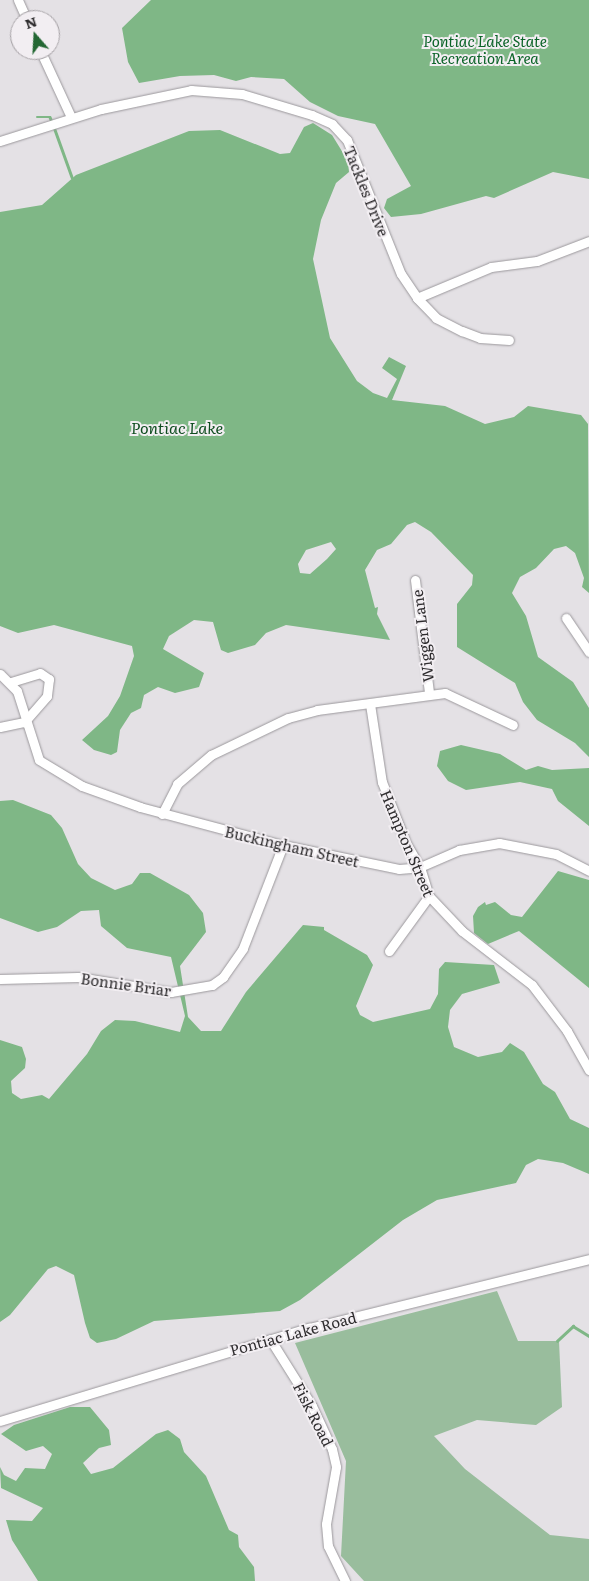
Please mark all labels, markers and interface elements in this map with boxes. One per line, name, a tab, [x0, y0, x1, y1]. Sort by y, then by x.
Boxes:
north arrow	[10, 10, 60, 60]
text: N	[22, 10, 39, 33]
park label: Pontiac Lake State Recreation Area	[423, 31, 547, 66]
street label: Tackles Drive	[341, 143, 393, 239]
water label: Pontiac Lake	[131, 417, 223, 437]
street label: Wiggen Lane	[407, 589, 437, 683]
street label: Hampton Street	[377, 787, 439, 899]
street label: Buckingham Street	[223, 822, 361, 870]
street label: Bonnie Briar	[80, 969, 172, 999]
street label: Pontiac Lake Road	[228, 1307, 358, 1359]
street label: Fisk Road	[290, 1379, 338, 1449]

